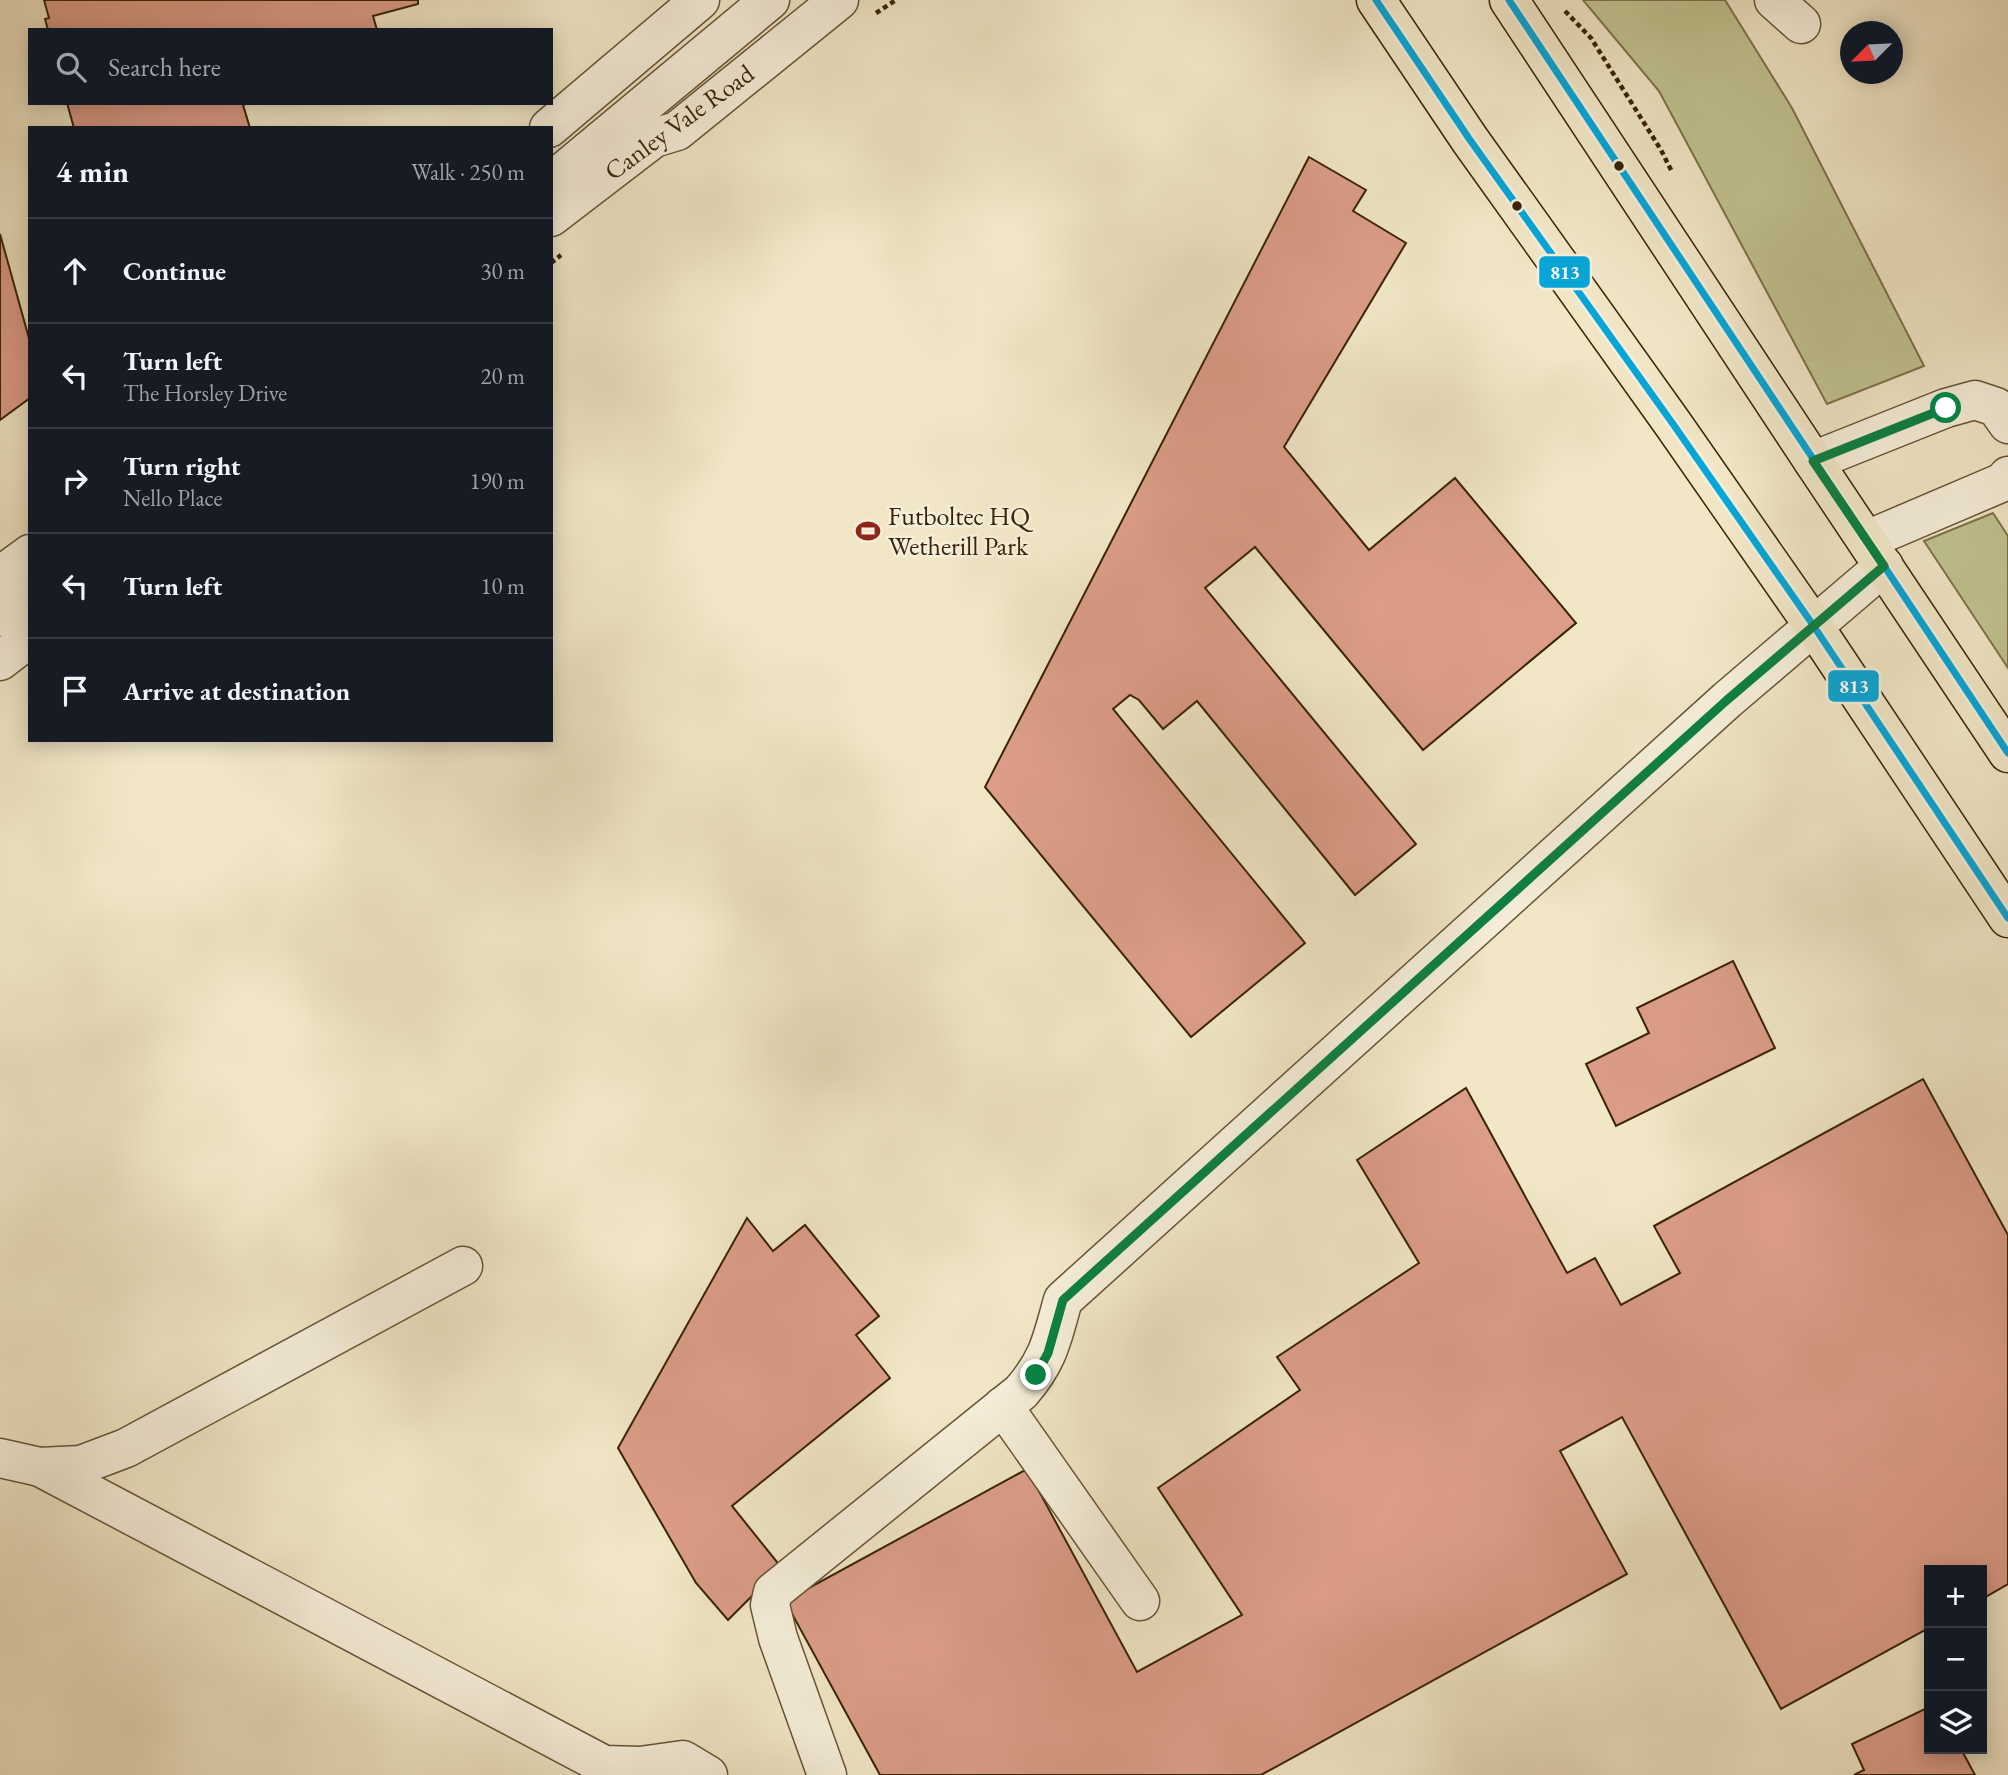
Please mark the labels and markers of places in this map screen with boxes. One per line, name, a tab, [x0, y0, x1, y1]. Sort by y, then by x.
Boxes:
unlabelled marker	[1612, 159, 1626, 173]
unlabelled marker	[1510, 199, 1524, 213]
place label: Futboltec HQ Wetherill Park	[888, 499, 1033, 563]
sports icon: Futboltec HQ Wetherill Park	[854, 517, 882, 545]

